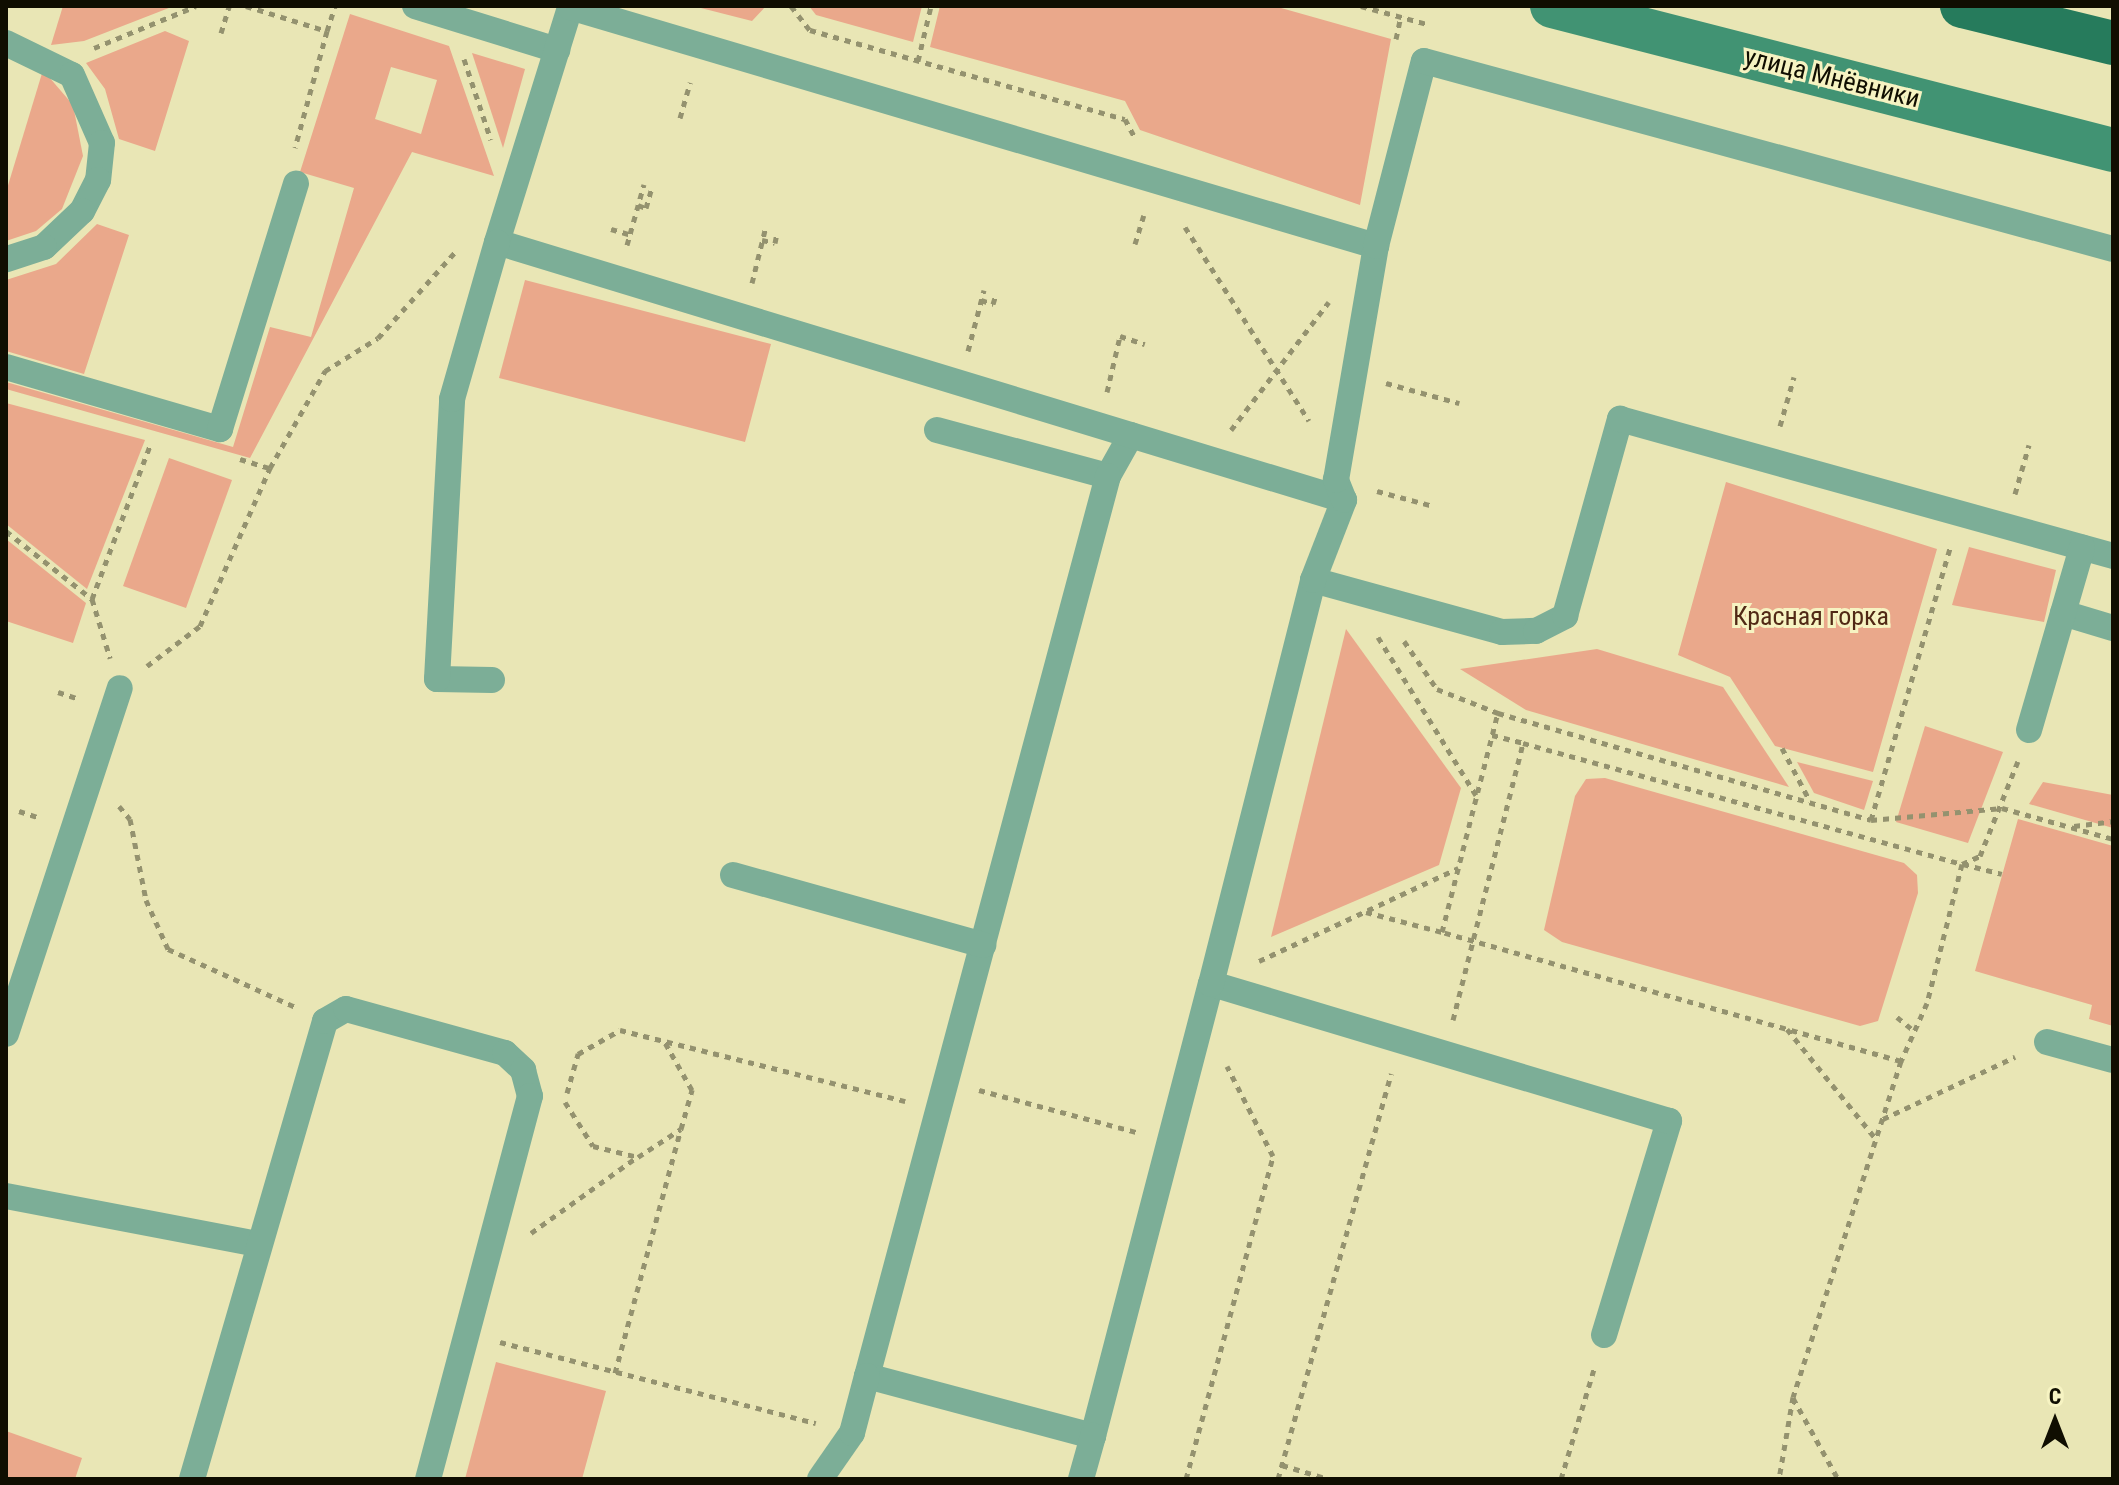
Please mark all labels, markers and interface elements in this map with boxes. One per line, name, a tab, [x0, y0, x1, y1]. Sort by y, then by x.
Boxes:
street label: улица Мнёвники	[1741, 41, 1923, 115]
park label: Красная горка	[1733, 601, 1889, 633]
north arrow	[2015, 1381, 2095, 1461]
text: С	[2049, 1384, 2061, 1409]

